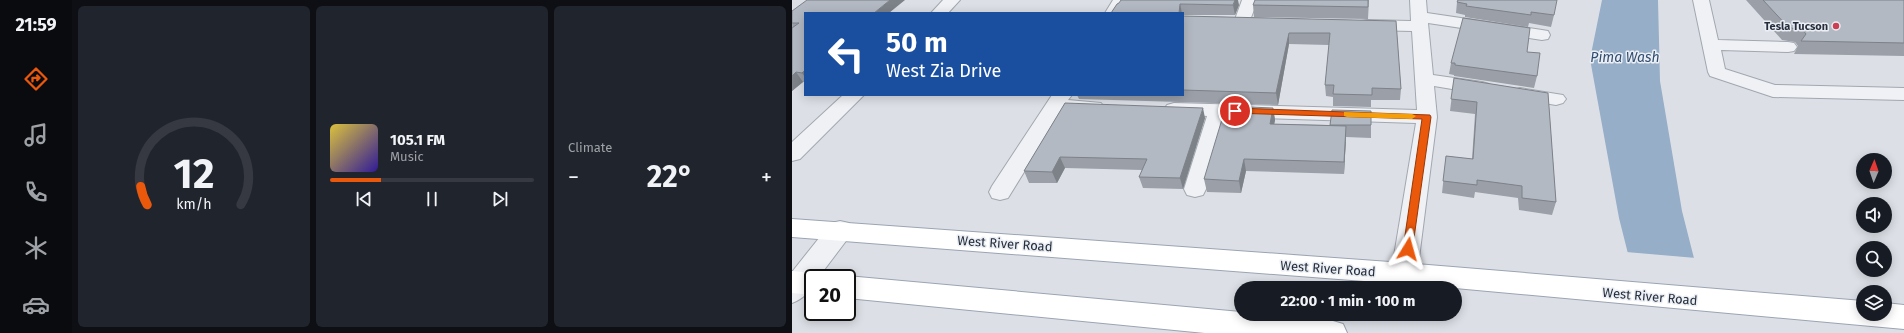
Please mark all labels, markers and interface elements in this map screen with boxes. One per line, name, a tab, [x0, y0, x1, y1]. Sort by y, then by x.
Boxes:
text: 21:59	[15, 14, 57, 36]
place label: Tesla Tucson	[1764, 20, 1828, 33]
marker: Tesla Tucson	[1831, 21, 1841, 31]
text: 50 m	[886, 26, 948, 59]
icon: left	[820, 28, 872, 80]
water label: Pima Wash	[1590, 49, 1660, 66]
text: West Zia Drive	[886, 60, 1001, 82]
icon: directions	[22, 65, 50, 93]
pin	[1218, 94, 1252, 128]
icon: arrive	[1224, 100, 1246, 122]
icon: music	[22, 121, 50, 149]
text: 105.1 FM	[390, 131, 445, 149]
text: Climate	[568, 140, 612, 155]
text: 12	[174, 148, 214, 198]
text: Music	[390, 149, 424, 164]
north arrow	[1856, 153, 1892, 189]
map controls	[1856, 153, 1892, 321]
text: 22°	[647, 159, 693, 195]
text: −	[568, 164, 579, 191]
text: +	[761, 164, 772, 191]
icon: phone	[22, 178, 50, 206]
icon: previous	[353, 188, 375, 210]
icon: pause	[421, 188, 443, 210]
icon: next	[489, 188, 511, 210]
text: km/h	[176, 195, 212, 212]
button: sound	[1856, 197, 1892, 233]
position arrow	[1387, 228, 1429, 270]
street label: West River Road	[957, 233, 1053, 254]
icon: climate	[22, 234, 50, 262]
button: search	[1856, 241, 1892, 277]
street label: West River Road	[1280, 258, 1376, 279]
speed limit sign: 20	[804, 269, 856, 321]
street label: West River Road	[1602, 285, 1698, 308]
button: layers	[1856, 285, 1892, 321]
icon: car	[22, 291, 50, 319]
text: 22:00 · 1 min · 100 m	[1281, 292, 1415, 310]

